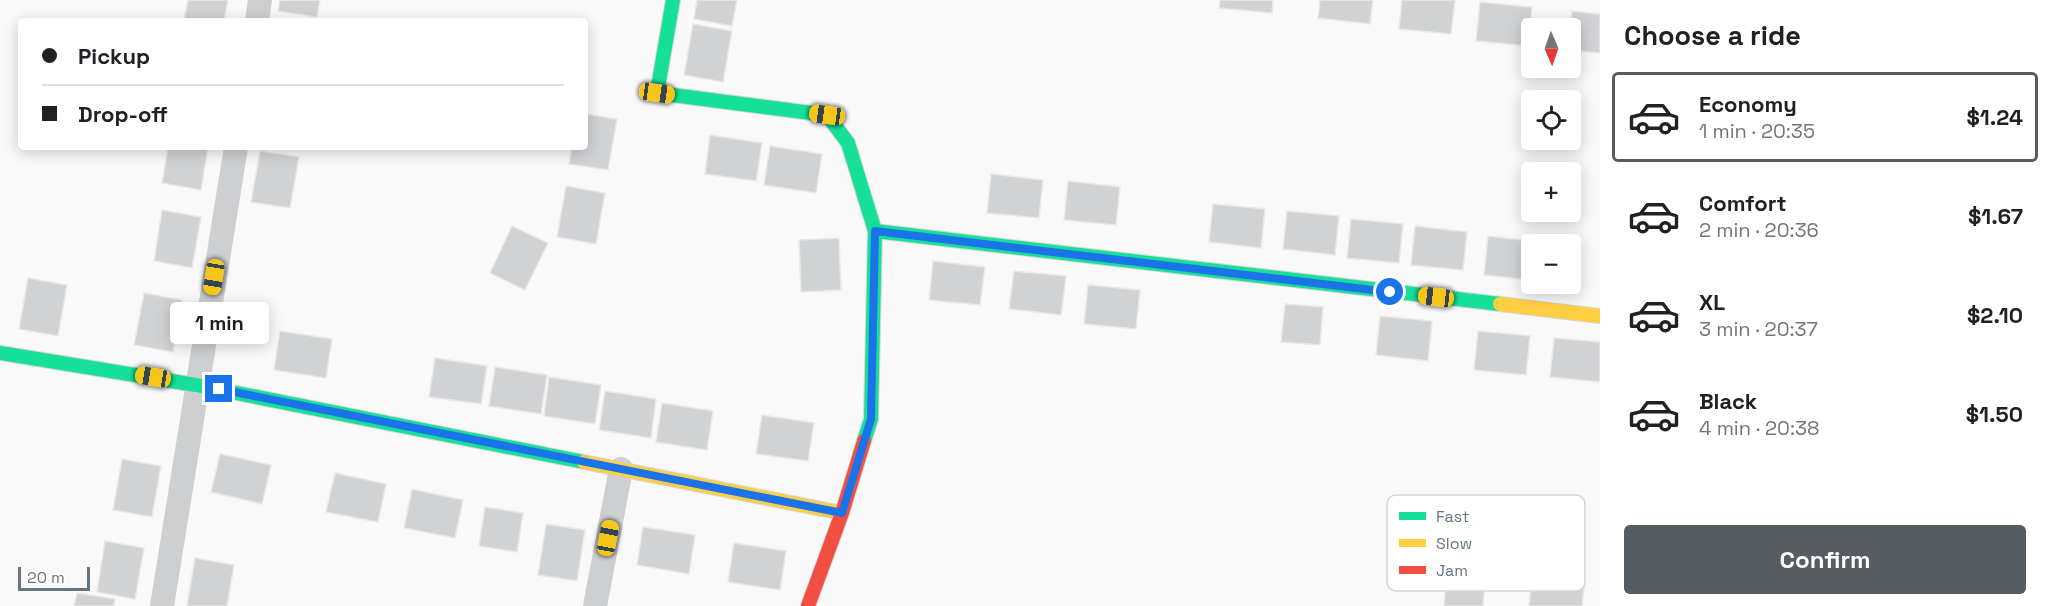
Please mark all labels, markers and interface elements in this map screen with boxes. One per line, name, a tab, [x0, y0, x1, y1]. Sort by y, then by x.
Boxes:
north arrow	[1521, 18, 1581, 78]
map controls	[1521, 18, 1581, 294]
text: Choose a ride	[1624, 18, 1801, 53]
text: Pickup	[78, 42, 150, 70]
car	[638, 82, 676, 104]
button: locate	[1521, 90, 1581, 150]
icon: car	[1627, 90, 1681, 144]
text: Economy	[1699, 90, 1797, 118]
text: Drop-off	[78, 100, 168, 128]
text: $1.24	[1966, 103, 2023, 131]
car	[808, 104, 846, 126]
text: 1 min · 20:35	[1699, 118, 1815, 144]
button: +	[1521, 162, 1581, 222]
icon: car	[1627, 189, 1681, 243]
text: Comfort	[1699, 189, 1787, 217]
text: $1.67	[1968, 202, 2023, 230]
text: 2 min · 20:36	[1699, 217, 1819, 243]
button: −	[1521, 234, 1581, 294]
car	[202, 258, 226, 296]
route start	[1376, 278, 1403, 305]
car	[1417, 286, 1455, 308]
icon: car	[1627, 288, 1681, 342]
text: XL	[1699, 288, 1725, 316]
text: $2.10	[1967, 301, 2023, 329]
callout: 1 min	[170, 302, 268, 344]
text: 1 min	[195, 310, 244, 336]
text: 3 min · 20:37	[1699, 316, 1818, 342]
car	[134, 365, 172, 389]
route end	[205, 375, 232, 402]
icon: car	[1627, 387, 1681, 441]
text: Black	[1699, 387, 1757, 415]
text: $1.50	[1966, 400, 2023, 428]
text: 4 min · 20:38	[1699, 415, 1820, 441]
legend	[1387, 495, 1585, 591]
text: Fast	[1436, 506, 1469, 527]
car	[596, 519, 620, 557]
button: Confirm	[1624, 525, 2026, 594]
text: Slow	[1436, 533, 1472, 554]
text: Jam	[1436, 560, 1468, 581]
scale bar	[18, 564, 90, 592]
text: 20 m	[27, 567, 65, 588]

